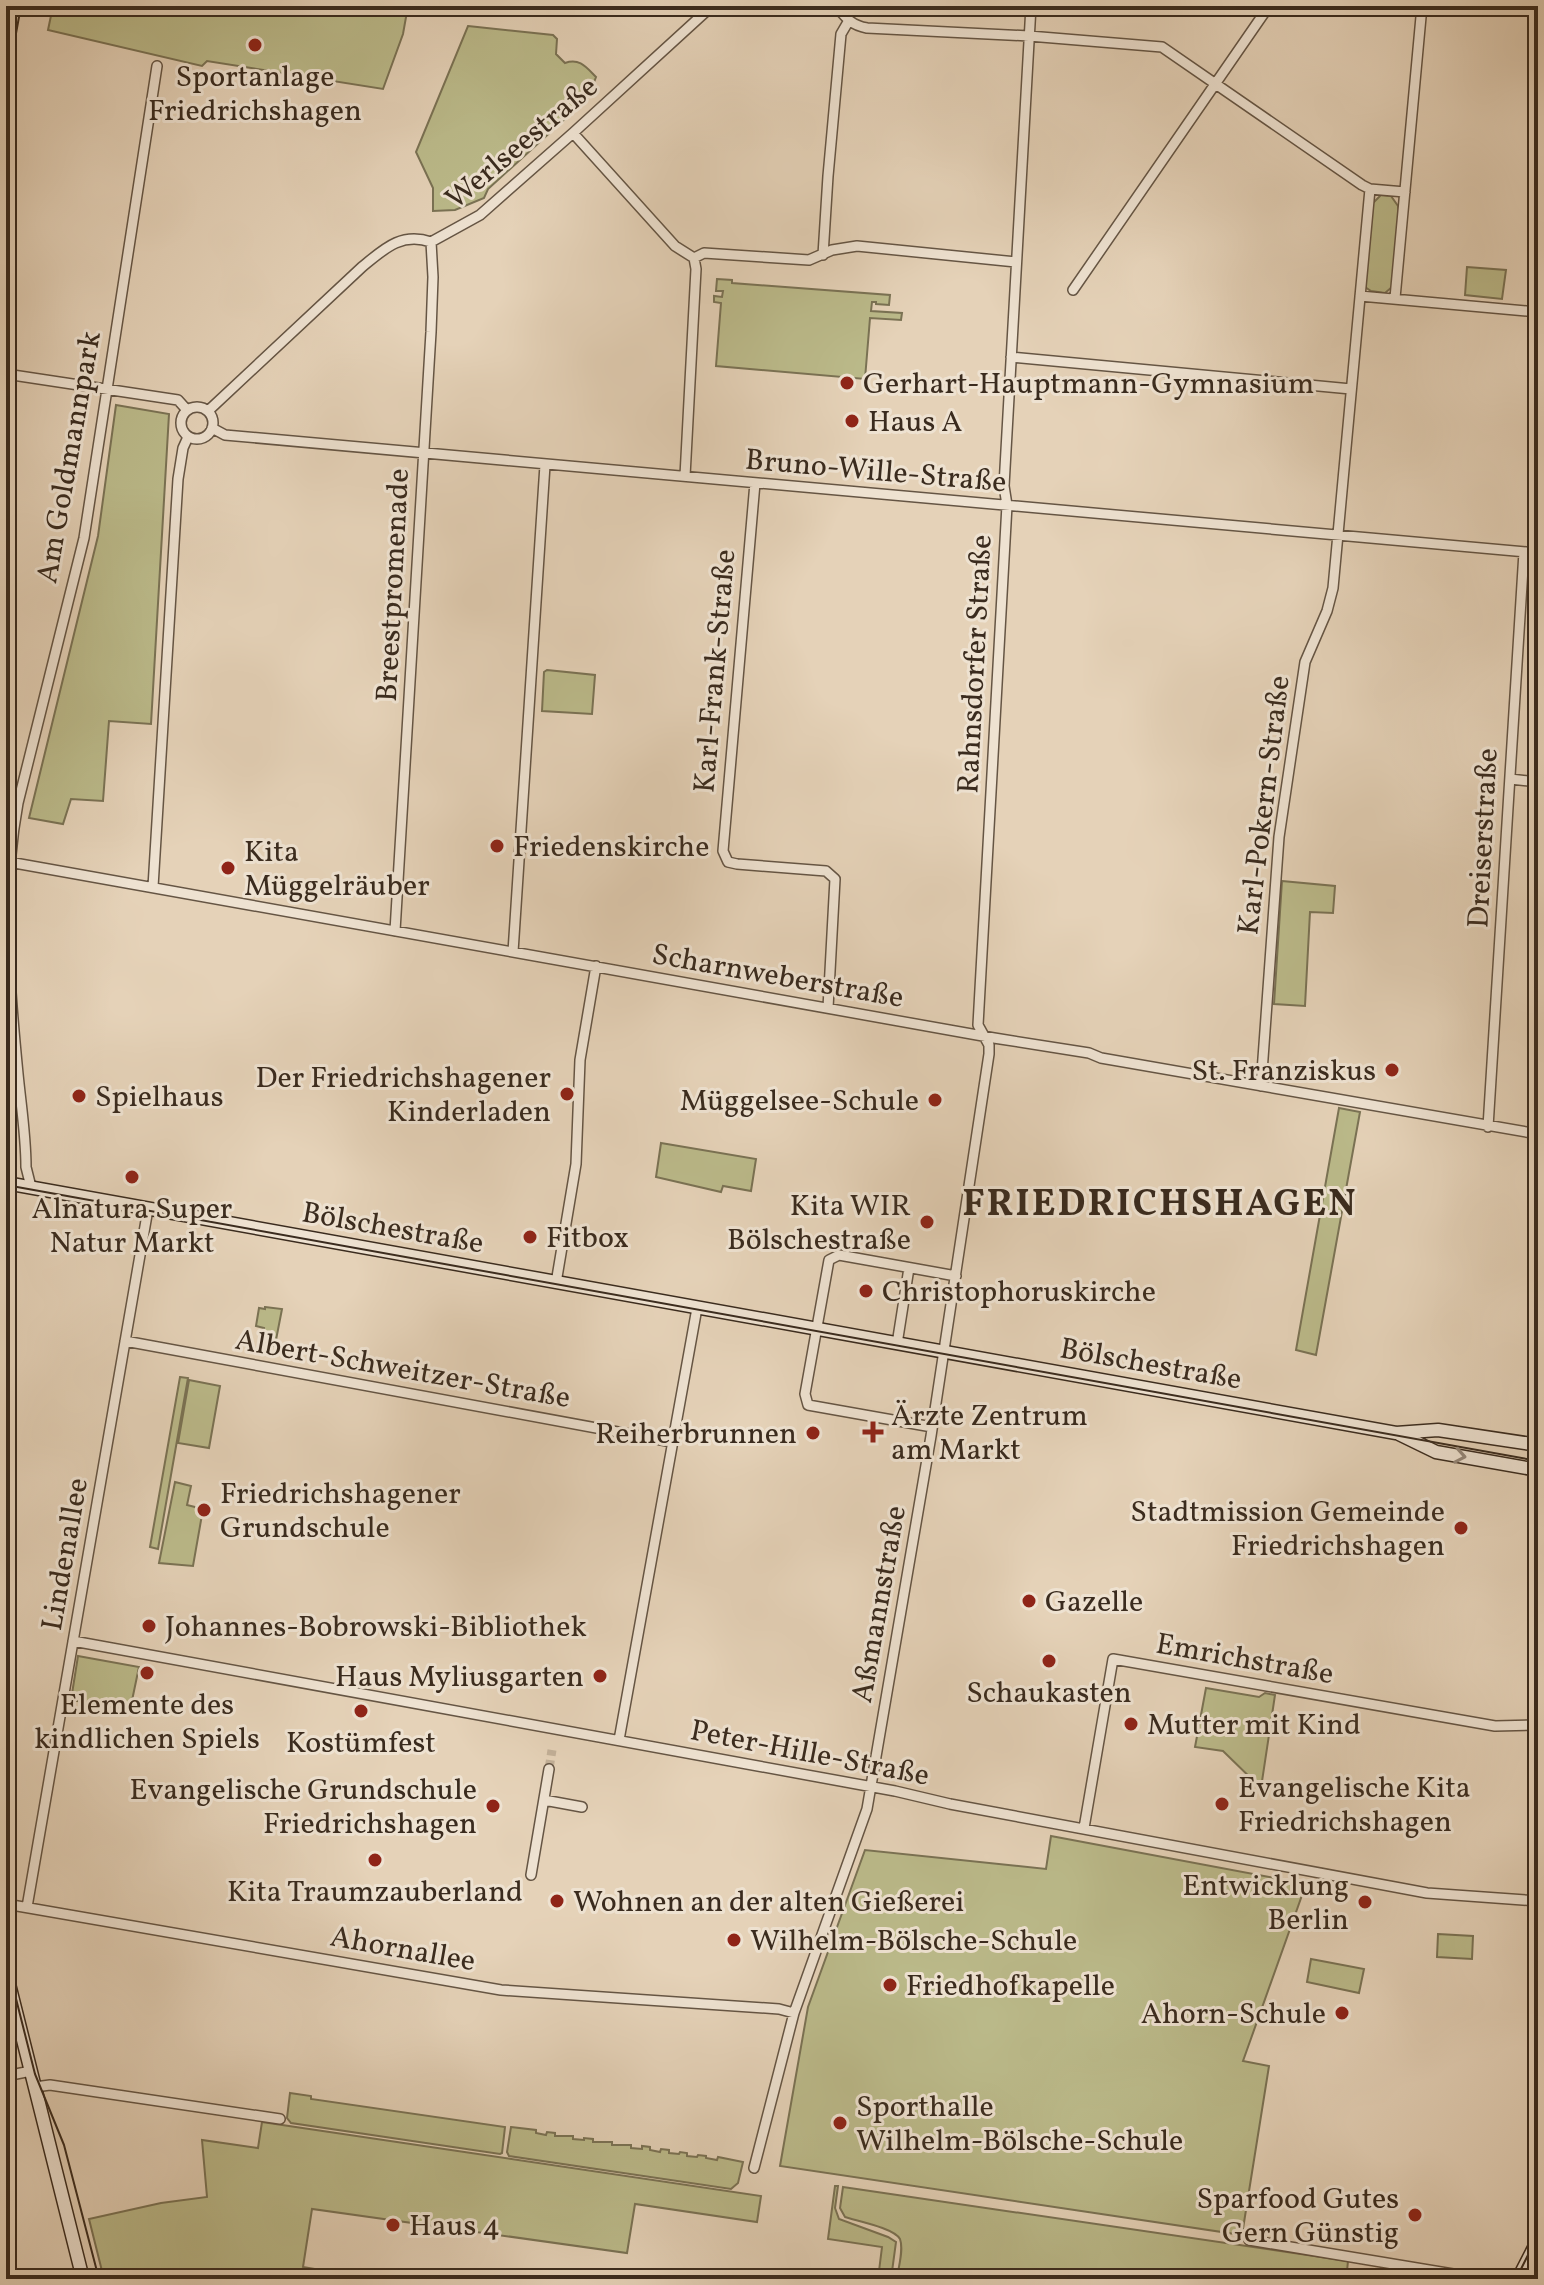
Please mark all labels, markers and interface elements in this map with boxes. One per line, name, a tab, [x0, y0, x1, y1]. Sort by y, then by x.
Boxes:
marker: Sportanlage Friedrichshagen	[246, 36, 264, 54]
place label: Sportanlage Friedrichshagen	[148, 57, 362, 133]
street label: Werlseestraße	[437, 67, 608, 220]
street label: Am Goldmannpark	[27, 328, 113, 587]
place label: Gerhart-Hauptmann-Gymnasium	[863, 364, 1314, 406]
marker: Gerhart-Hauptmann-Gymnasium	[838, 374, 856, 392]
place label: Haus A	[868, 402, 962, 444]
marker: Haus A	[843, 412, 861, 430]
street label: Bruno-Wille-Straße	[743, 440, 1008, 504]
street label: Breestpromenade	[367, 467, 421, 703]
street label: Rahnsdorfer Straße	[948, 534, 1004, 795]
street label: Karl-Frank-Straße	[684, 548, 748, 795]
street label: Karl-Pokern-Straße	[1228, 673, 1302, 937]
street label: Dreiserstraße	[1458, 747, 1510, 929]
place label: Friedenskirche	[513, 827, 709, 869]
place label: Kita Müggelräuber	[244, 832, 430, 908]
marker: Friedenskirche	[488, 837, 506, 855]
marker: Kita Müggelräuber	[219, 859, 237, 877]
street label: Scharnweberstraße	[649, 934, 907, 1020]
place label: St. Franziskus	[1191, 1051, 1376, 1093]
place label: Der Friedrichshagener Kinderladen	[256, 1058, 551, 1134]
marker: St. Franziskus	[1383, 1061, 1401, 1079]
place label: Spielhaus	[95, 1077, 224, 1119]
place label: Müggelsee-Schule	[680, 1081, 919, 1123]
marker: Der Friedrichshagener Kinderladen	[558, 1085, 576, 1103]
marker: Spielhaus	[70, 1087, 88, 1105]
marker: Müggelsee-Schule	[926, 1091, 944, 1109]
marker: Alnatura Super Natur Markt	[123, 1168, 141, 1186]
district label: FRIEDRICHSHAGEN	[962, 1179, 1358, 1232]
place label: Kita WIR Bölschestraße	[727, 1186, 911, 1262]
place label: Alnatura Super Natur Markt	[32, 1189, 232, 1265]
street label: Bölschestraße	[298, 1192, 487, 1266]
marker: Kita WIR Bölschestraße	[918, 1213, 936, 1231]
place label: Fitbox	[546, 1218, 629, 1260]
marker: Fitbox	[521, 1228, 539, 1246]
place label: Christophoruskirche	[882, 1272, 1156, 1314]
marker: Christophoruskirche	[857, 1282, 875, 1300]
street label: Albert-Schweitzer-Straße	[232, 1320, 573, 1420]
street label: Bölschestraße	[1056, 1328, 1245, 1402]
place label: Ärzte Zentrum am Markt	[891, 1396, 1088, 1472]
place label: Reiherbrunnen	[595, 1414, 797, 1456]
marker: Ärzte Zentrum am Markt	[862, 1421, 884, 1443]
marker: Reiherbrunnen	[804, 1424, 822, 1442]
one-way arrow	[1453, 1447, 1467, 1464]
place label: Friedrichshagener Grundschule	[220, 1474, 461, 1550]
street label: Lindenallee	[32, 1475, 100, 1634]
place label: Stadtmission Gemeinde Friedrichshagen	[1130, 1492, 1445, 1568]
marker: Friedrichshagener Grundschule	[195, 1501, 213, 1519]
street label: Aßmannstraße	[842, 1503, 918, 1706]
marker: Stadtmission Gemeinde Friedrichshagen	[1452, 1519, 1470, 1537]
place label: Gazelle	[1045, 1582, 1143, 1624]
marker: Gazelle	[1020, 1592, 1038, 1610]
place label: Johannes-Bobrowski-Bibliothek	[165, 1607, 587, 1649]
marker: Johannes-Bobrowski-Bibliothek	[140, 1617, 158, 1635]
street label: Emrichstraße	[1152, 1624, 1337, 1696]
marker: Schaukasten	[1040, 1652, 1058, 1670]
place label: Haus Myliusgarten	[335, 1657, 584, 1699]
marker: Elemente des kindlichen Spiels	[138, 1664, 156, 1682]
marker: Haus Myliusgarten	[591, 1667, 609, 1685]
place label: Schaukasten	[966, 1673, 1132, 1715]
place label: Elemente des kindlichen Spiels	[34, 1685, 260, 1761]
marker: Kostümfest	[352, 1702, 370, 1720]
place label: Mutter mit Kind	[1147, 1705, 1361, 1747]
street label: Peter-Hille-Straße	[686, 1710, 933, 1798]
marker: Mutter mit Kind	[1122, 1715, 1140, 1733]
place label: Kostümfest	[286, 1723, 436, 1765]
place label: Evangelische Kita Friedrichshagen	[1238, 1768, 1471, 1844]
place label: Evangelische Grundschule Friedrichshagen	[129, 1770, 477, 1846]
marker: Evangelische Kita Friedrichshagen	[1213, 1795, 1231, 1813]
marker: Evangelische Grundschule Friedrichshagen	[484, 1797, 502, 1815]
marker: Kita Traumzauberland	[366, 1851, 384, 1869]
place label: Entwicklung Berlin	[1182, 1866, 1349, 1942]
place label: Kita Traumzauberland	[227, 1872, 523, 1914]
place label: Wohnen an der alten Gießerei	[573, 1882, 964, 1924]
marker: Wohnen an der alten Gießerei	[548, 1892, 566, 1910]
marker: Entwicklung Berlin	[1356, 1893, 1374, 1911]
street label: Ahornallee	[327, 1917, 479, 1983]
place label: Wilhelm-Bölsche-Schule	[750, 1921, 1077, 1963]
marker: Wilhelm-Bölsche-Schule	[725, 1931, 743, 1949]
place label: Friedhofkapelle	[906, 1966, 1115, 2008]
marker: Friedhofkapelle	[881, 1976, 899, 1994]
place label: Ahorn-Schule	[1141, 1994, 1326, 2036]
marker: Ahorn-Schule	[1333, 2004, 1351, 2022]
place label: Sporthalle Wilhelm-Bölsche-Schule	[856, 2087, 1183, 2163]
marker: Sporthalle Wilhelm-Bölsche-Schule	[831, 2114, 849, 2132]
place label: Sparfood Gutes Gern Günstig	[1197, 2179, 1399, 2255]
place label: Haus 4	[409, 2206, 500, 2248]
marker: Sparfood Gutes Gern Günstig	[1406, 2206, 1424, 2224]
marker: Haus 4	[384, 2216, 402, 2234]

